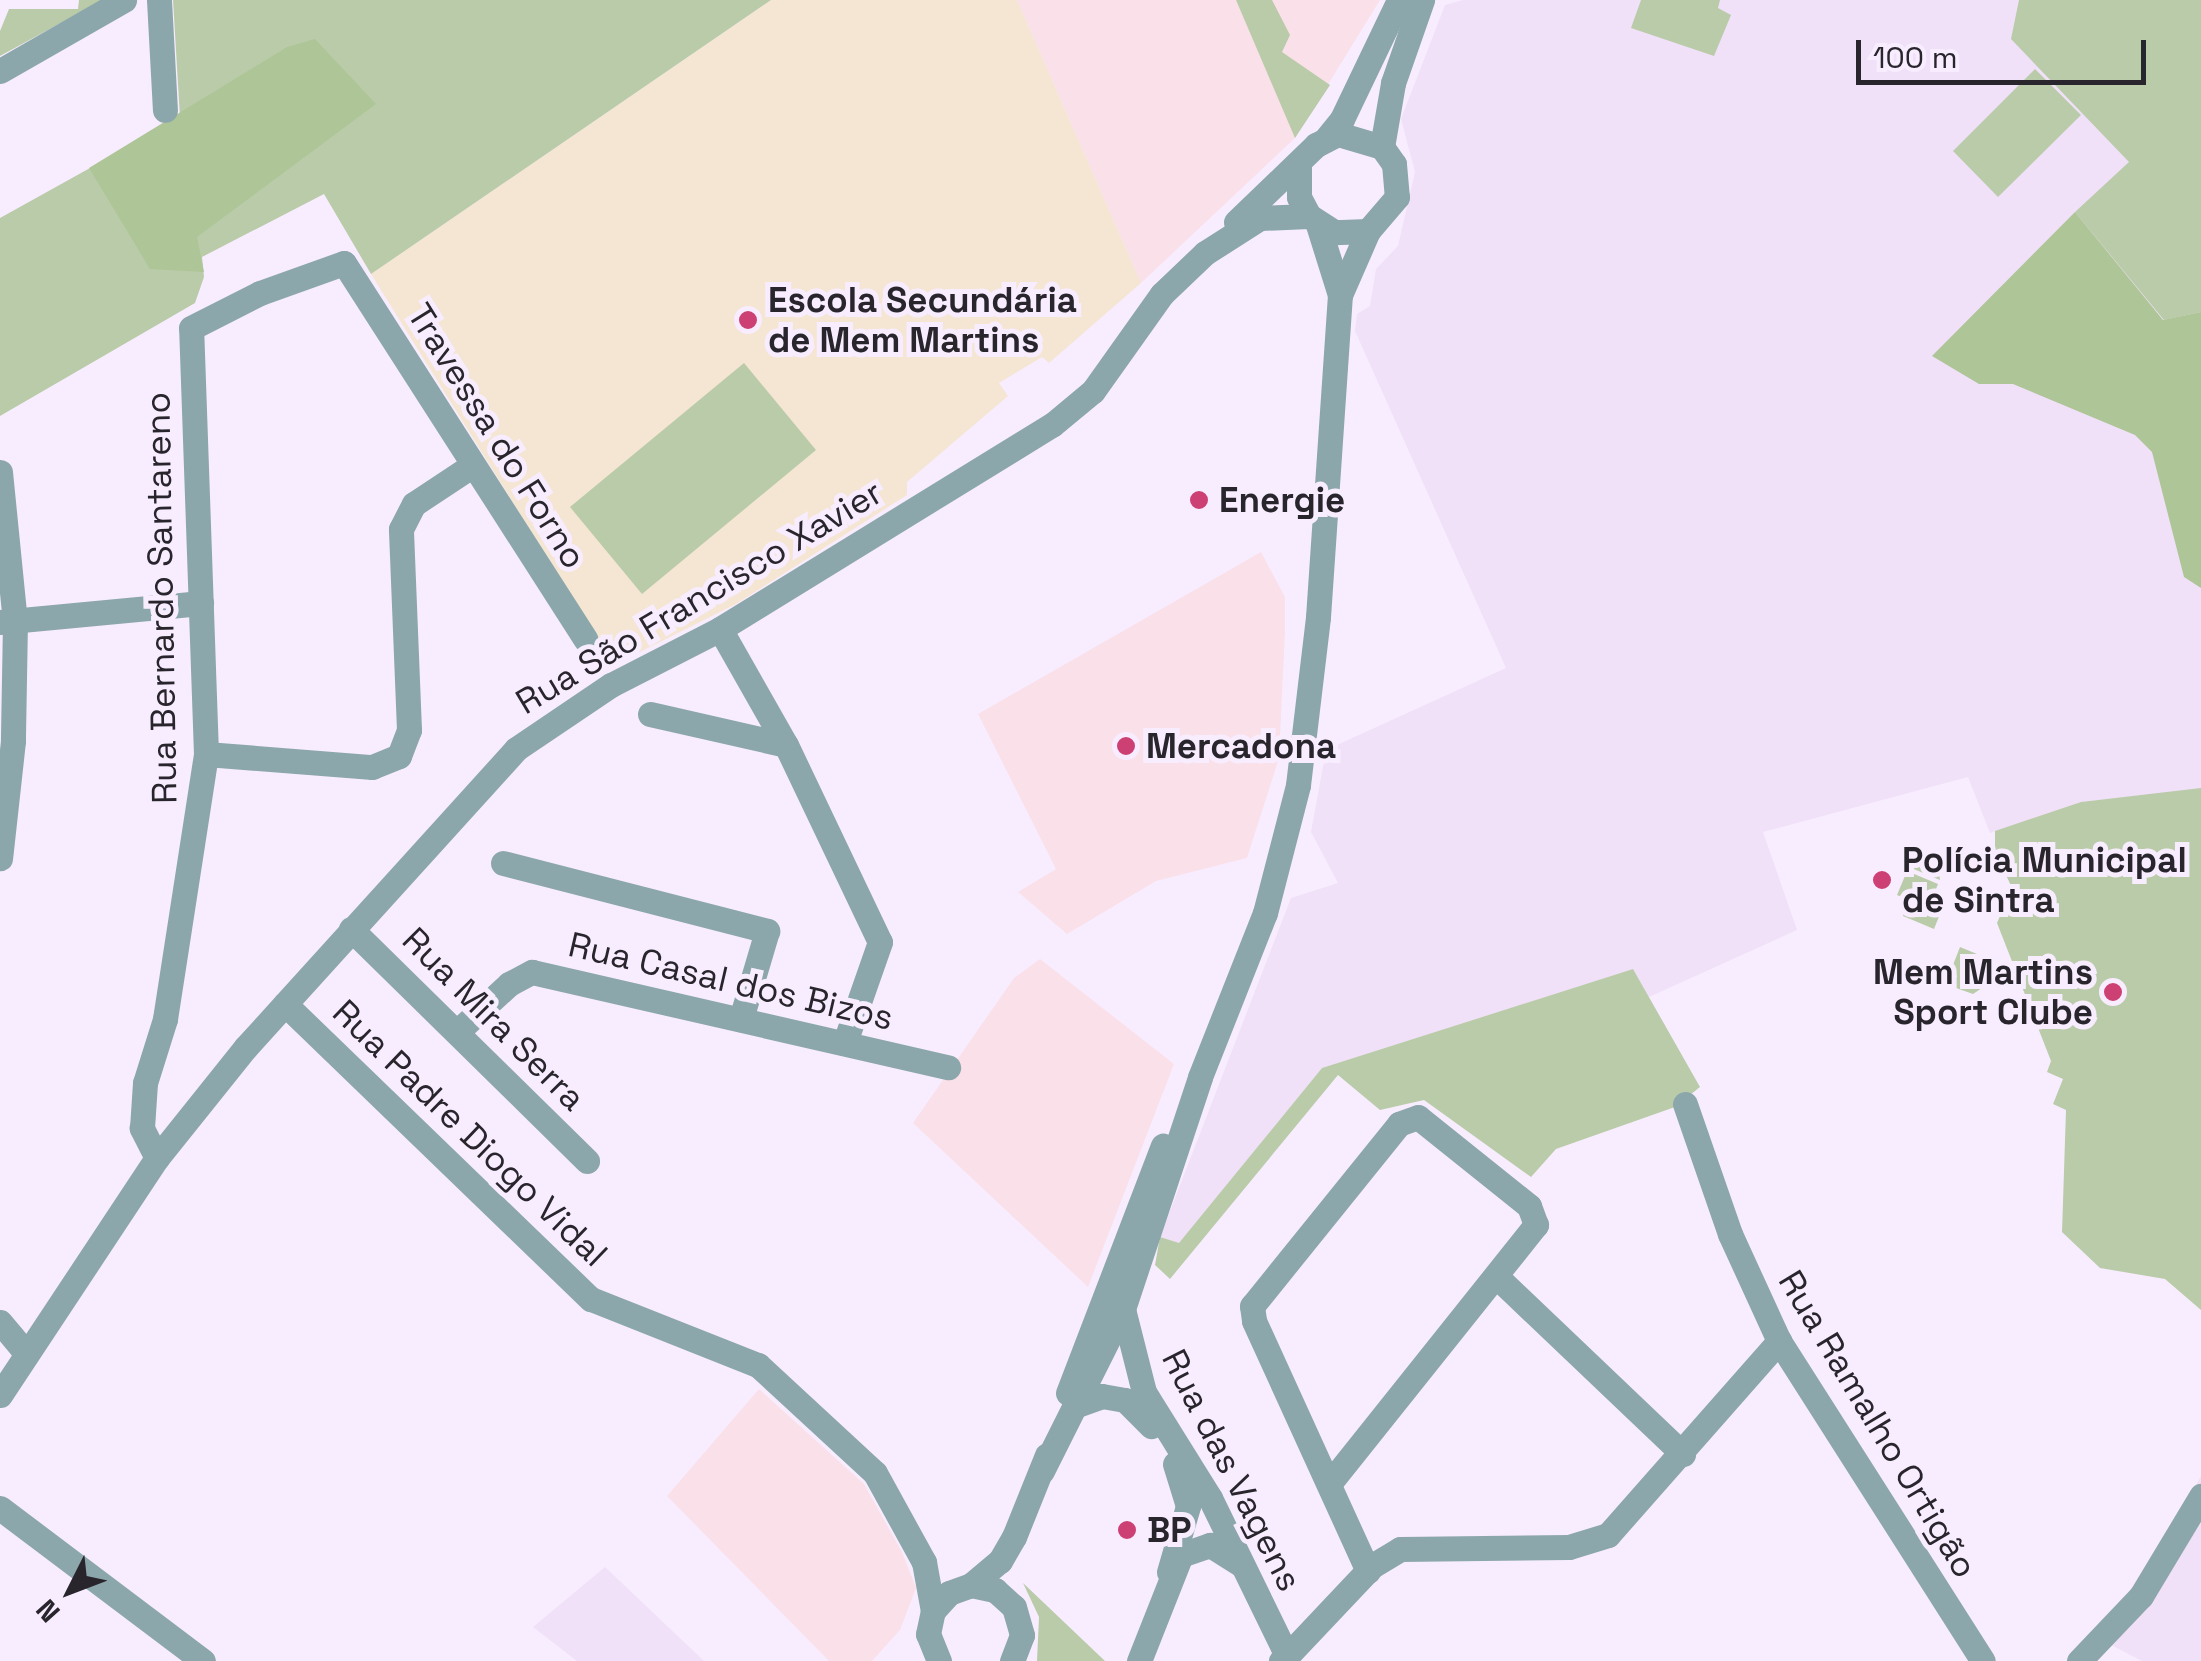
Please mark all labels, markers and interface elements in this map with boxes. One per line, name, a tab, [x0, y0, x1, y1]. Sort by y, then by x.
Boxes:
scale bar	[1861, 20, 2151, 82]
text: 100 m	[1873, 38, 1958, 77]
place label: Escola Secundária de Mem Martins	[768, 279, 1077, 361]
street label: Travessa do Forno	[399, 296, 595, 576]
marker: Escola Secundária de Mem Martins	[737, 309, 759, 331]
street label: Rua Bernardo Santareno	[136, 392, 186, 804]
street label: Rua São Francisco Xavier	[508, 471, 890, 723]
place label: Energie	[1219, 479, 1345, 521]
marker: Energie	[1188, 489, 1210, 511]
place label: Mercadona	[1146, 725, 1336, 767]
marker: Mercadona	[1115, 735, 1137, 757]
place label: Polícia Municipal de Sintra	[1902, 839, 2187, 921]
marker: Polícia Municipal de Sintra	[1871, 869, 1893, 891]
street label: Rua Mira Serra	[394, 919, 594, 1119]
street label: Rua Casal dos Bizos	[565, 923, 897, 1039]
place label: Mem Martins Sport Clube	[1873, 951, 2093, 1033]
marker: Mem Martins Sport Clube	[2102, 981, 2124, 1003]
street label: Rua Padre Diogo Vidal	[324, 991, 616, 1275]
street label: Rua Ramalho Ortigão	[1770, 1263, 1986, 1585]
street label: Rua das Vagens	[1153, 1342, 1311, 1598]
place label: BP	[1147, 1509, 1191, 1551]
marker: BP	[1116, 1519, 1138, 1541]
north arrow	[20, 1541, 120, 1641]
text: N	[28, 1592, 67, 1630]

